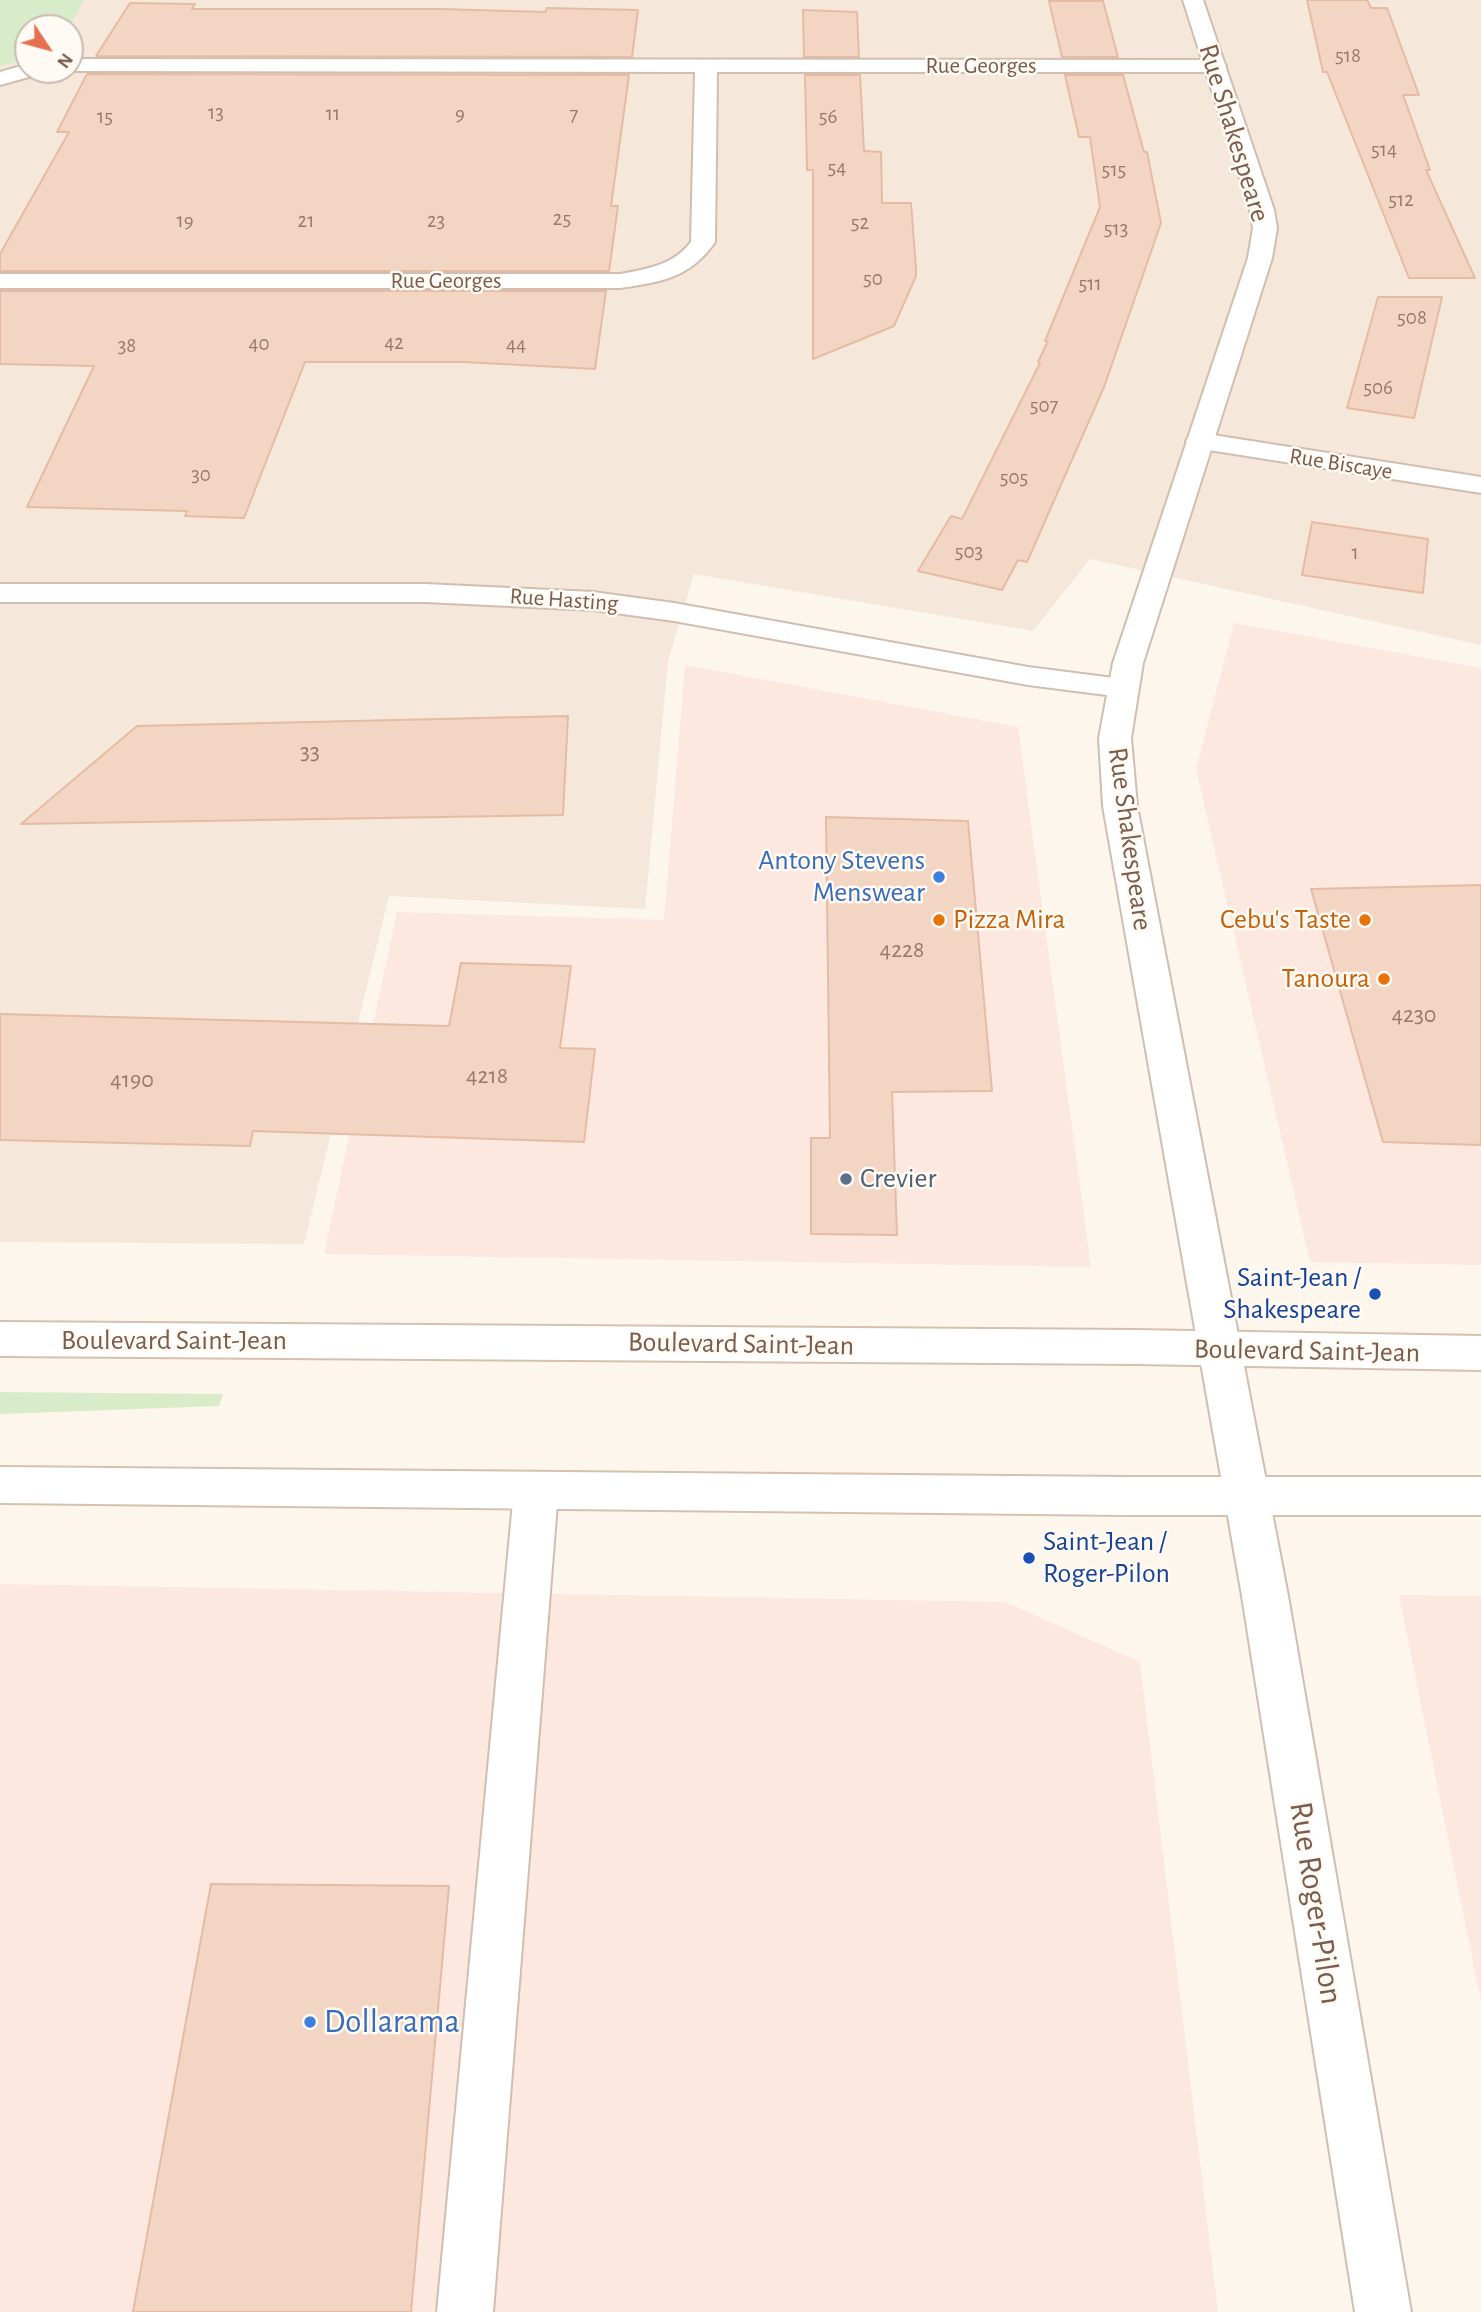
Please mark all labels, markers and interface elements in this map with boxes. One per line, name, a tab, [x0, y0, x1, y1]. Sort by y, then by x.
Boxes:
north arrow	[14, 14, 84, 84]
street label: Rue Shakespeare	[1191, 40, 1277, 226]
house number: 518	[1335, 43, 1361, 69]
text: N	[53, 50, 76, 71]
street label: Rue Georges	[925, 52, 1037, 80]
house number: 13	[208, 100, 224, 126]
house number: 11	[326, 101, 340, 127]
house number: 9	[455, 101, 465, 127]
house number: 7	[570, 102, 578, 128]
house number: 15	[97, 104, 113, 130]
house number: 56	[819, 104, 837, 130]
house number: 514	[1371, 137, 1397, 163]
house number: 54	[828, 155, 846, 181]
house number: 515	[1102, 157, 1126, 183]
house number: 512	[1388, 187, 1414, 213]
house number: 25	[553, 206, 571, 232]
house number: 19	[176, 208, 194, 234]
house number: 21	[298, 208, 314, 234]
house number: 23	[427, 208, 445, 234]
house number: 52	[851, 210, 869, 236]
house number: 513	[1104, 216, 1128, 242]
house number: 50	[863, 266, 883, 292]
street label: Rue Georges	[390, 267, 502, 295]
house number: 511	[1078, 271, 1102, 297]
house number: 508	[1397, 305, 1427, 331]
house number: 42	[384, 330, 404, 356]
house number: 40	[248, 331, 270, 357]
house number: 44	[506, 332, 526, 358]
house number: 38	[118, 333, 136, 359]
house number: 506	[1363, 375, 1393, 401]
house number: 507	[1030, 393, 1058, 419]
street label: Rue Biscaye	[1288, 442, 1394, 486]
house number: 30	[191, 462, 211, 488]
house number: 505	[1000, 465, 1028, 491]
house number: 503	[955, 539, 983, 565]
house number: 1	[1351, 540, 1359, 566]
street label: Rue Hasting	[509, 582, 619, 618]
house number: 33	[300, 738, 320, 766]
street label: Rue Shakespeare	[1101, 745, 1159, 933]
place label: Antony Stevens Menswear	[758, 844, 925, 910]
marker: Antony Stevens Menswear	[931, 869, 947, 885]
place label: Pizza Mira	[953, 903, 1066, 937]
place label: Cebu's Taste	[1220, 903, 1351, 937]
marker: Pizza Mira	[931, 912, 947, 928]
marker: Cebu's Taste	[1357, 912, 1373, 928]
house number: 4228	[880, 936, 924, 964]
place label: Tanoura	[1282, 962, 1370, 996]
marker: Tanoura	[1376, 971, 1392, 987]
house number: 4230	[1391, 1001, 1437, 1029]
house number: 4218	[466, 1062, 508, 1090]
house number: 4190	[110, 1066, 154, 1094]
place label: Crevier	[860, 1162, 936, 1196]
marker: Crevier	[838, 1171, 854, 1187]
place label: Saint-Jean / Shakespeare	[1223, 1261, 1361, 1327]
marker: Saint-Jean / Shakespeare	[1367, 1286, 1383, 1302]
street label: Boulevard Saint-Jean	[61, 1324, 287, 1358]
street label: Boulevard Saint-Jean	[628, 1325, 854, 1363]
street label: Boulevard Saint-Jean	[1194, 1332, 1420, 1370]
place label: Saint-Jean / Roger-Pilon	[1043, 1525, 1170, 1591]
marker: Saint-Jean / Roger-Pilon	[1021, 1550, 1037, 1566]
street label: Rue Roger-Pilon	[1280, 1799, 1352, 2007]
place label: Dollarama	[324, 2002, 460, 2042]
marker: Dollarama	[302, 2014, 318, 2030]

